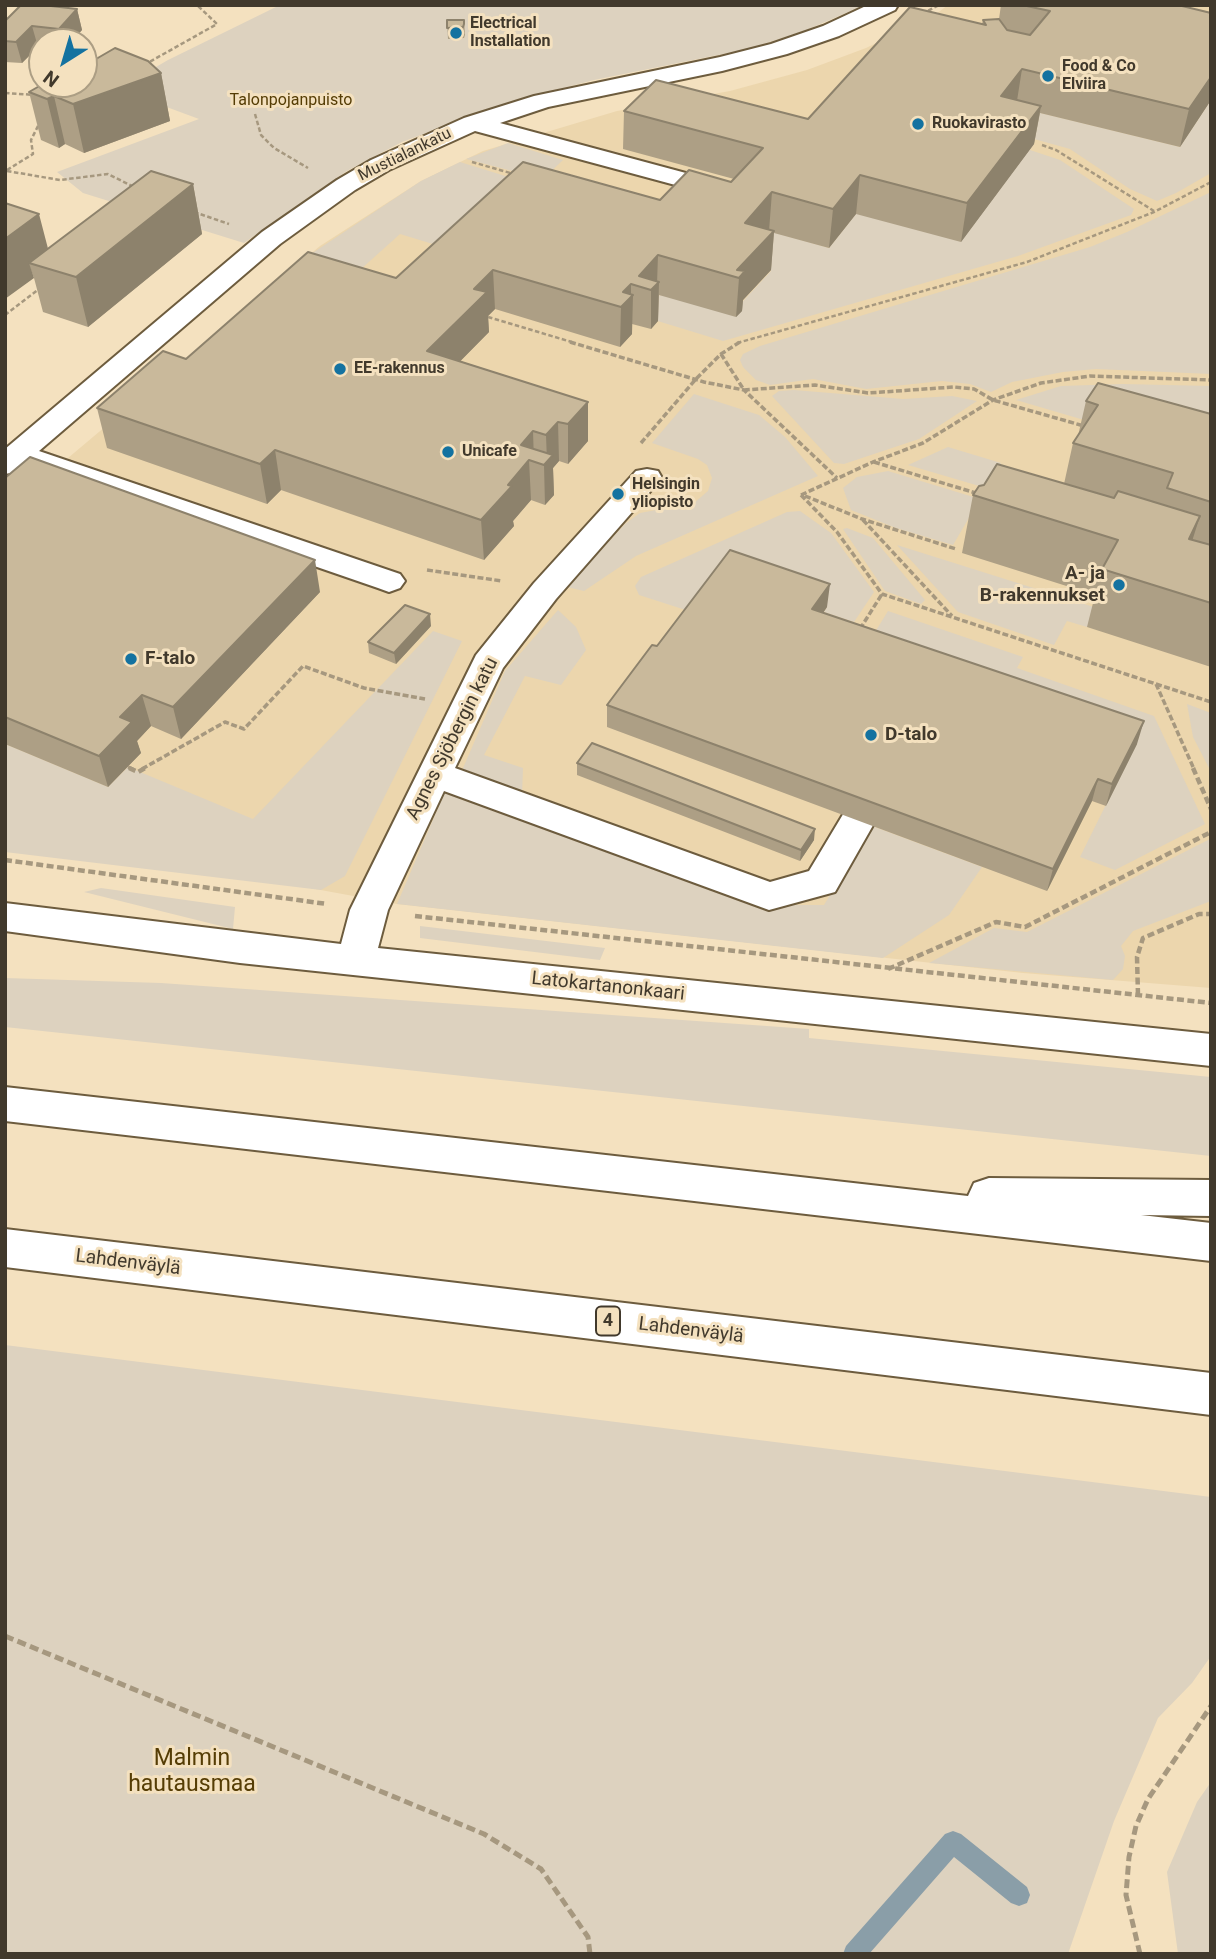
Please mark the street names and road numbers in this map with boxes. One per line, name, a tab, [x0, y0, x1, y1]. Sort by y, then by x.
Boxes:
street label: Mustialankatu	[355, 124, 455, 186]
street label: Agnes Sjöbergin katu	[402, 654, 504, 824]
street label: Latokartanonkaari	[530, 968, 686, 1006]
street label: Lahdenväylä	[74, 1245, 182, 1281]
road number: 4	[596, 1306, 620, 1336]
street label: Lahdenväylä	[637, 1313, 745, 1349]

